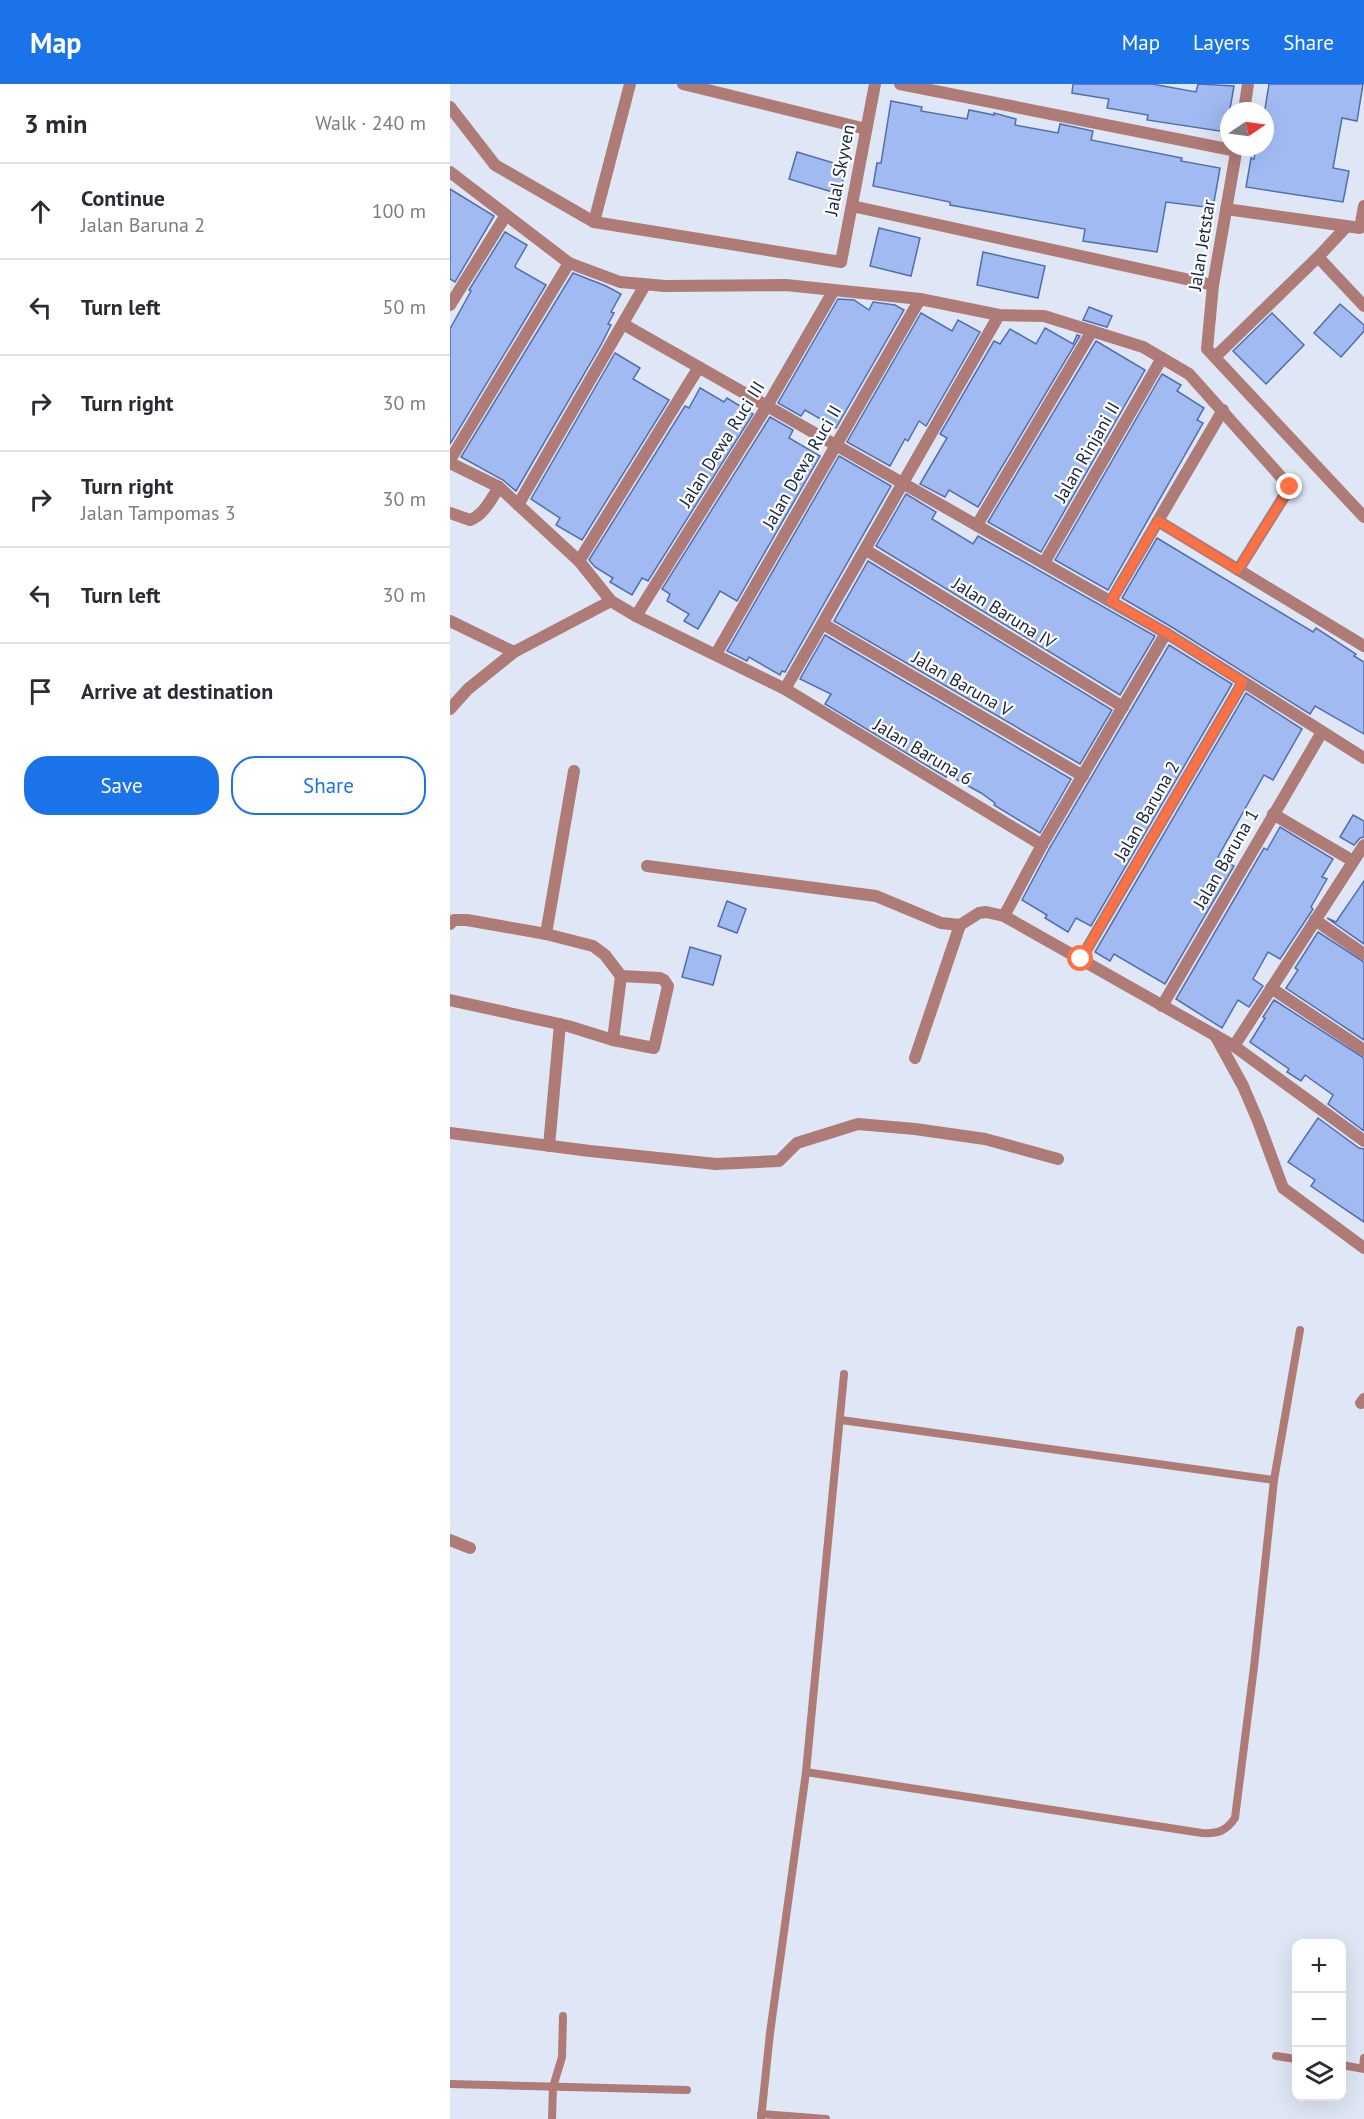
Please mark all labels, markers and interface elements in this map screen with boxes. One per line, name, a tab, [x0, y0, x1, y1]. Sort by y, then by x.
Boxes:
text: Map	[30, 24, 81, 61]
text: Map	[1122, 29, 1160, 56]
text: Layers	[1193, 29, 1250, 56]
text: Share	[1283, 29, 1334, 56]
north arrow	[1220, 102, 1274, 156]
text: 3 min	[24, 107, 87, 140]
text: Walk · 240 m	[315, 110, 426, 136]
street label: Jalal Skyven	[819, 122, 860, 218]
text: Continue	[81, 184, 165, 212]
icon: ahead	[24, 195, 57, 228]
text: 100 m	[372, 198, 426, 224]
street label: Jalan Jetstar	[1183, 198, 1220, 293]
text: Jalan Baruna 2	[81, 212, 205, 238]
icon: left	[24, 291, 57, 324]
text: Turn left	[81, 293, 161, 321]
text: 50 m	[383, 294, 426, 320]
street label: Jalan Dewa Ruci III	[673, 376, 770, 512]
icon: right	[24, 387, 57, 420]
text: Turn right	[81, 389, 173, 417]
text: 30 m	[383, 390, 426, 416]
street label: Jalan Rinjani II	[1048, 397, 1125, 507]
street label: Jalan Dewa Ruci II	[756, 401, 846, 534]
text: Turn right	[81, 472, 173, 500]
route end	[1276, 473, 1302, 499]
icon: right	[24, 483, 57, 516]
text: 30 m	[383, 486, 426, 512]
text: Jalan Tampomas 3	[81, 500, 236, 526]
street label: Jalan Baruna IV	[948, 571, 1061, 654]
icon: left	[24, 579, 57, 612]
text: Turn left	[81, 581, 161, 609]
text: 30 m	[383, 582, 426, 608]
street label: Jalan Baruna V	[907, 645, 1017, 722]
icon: arrive	[24, 675, 57, 708]
text: Arrive at destination	[81, 677, 273, 705]
street label: Jalan Baruna 6	[869, 712, 977, 790]
button: Save	[24, 756, 219, 815]
button: Share	[231, 756, 426, 815]
street label: Jalan Baruna 2	[1108, 757, 1184, 866]
street label: Jalan Baruna 1	[1187, 805, 1263, 914]
route start	[1067, 945, 1093, 971]
map controls	[1292, 1939, 1346, 2101]
button: +	[1292, 1939, 1346, 1993]
button: −	[1292, 1993, 1346, 2047]
button: layers	[1292, 2047, 1346, 2101]

